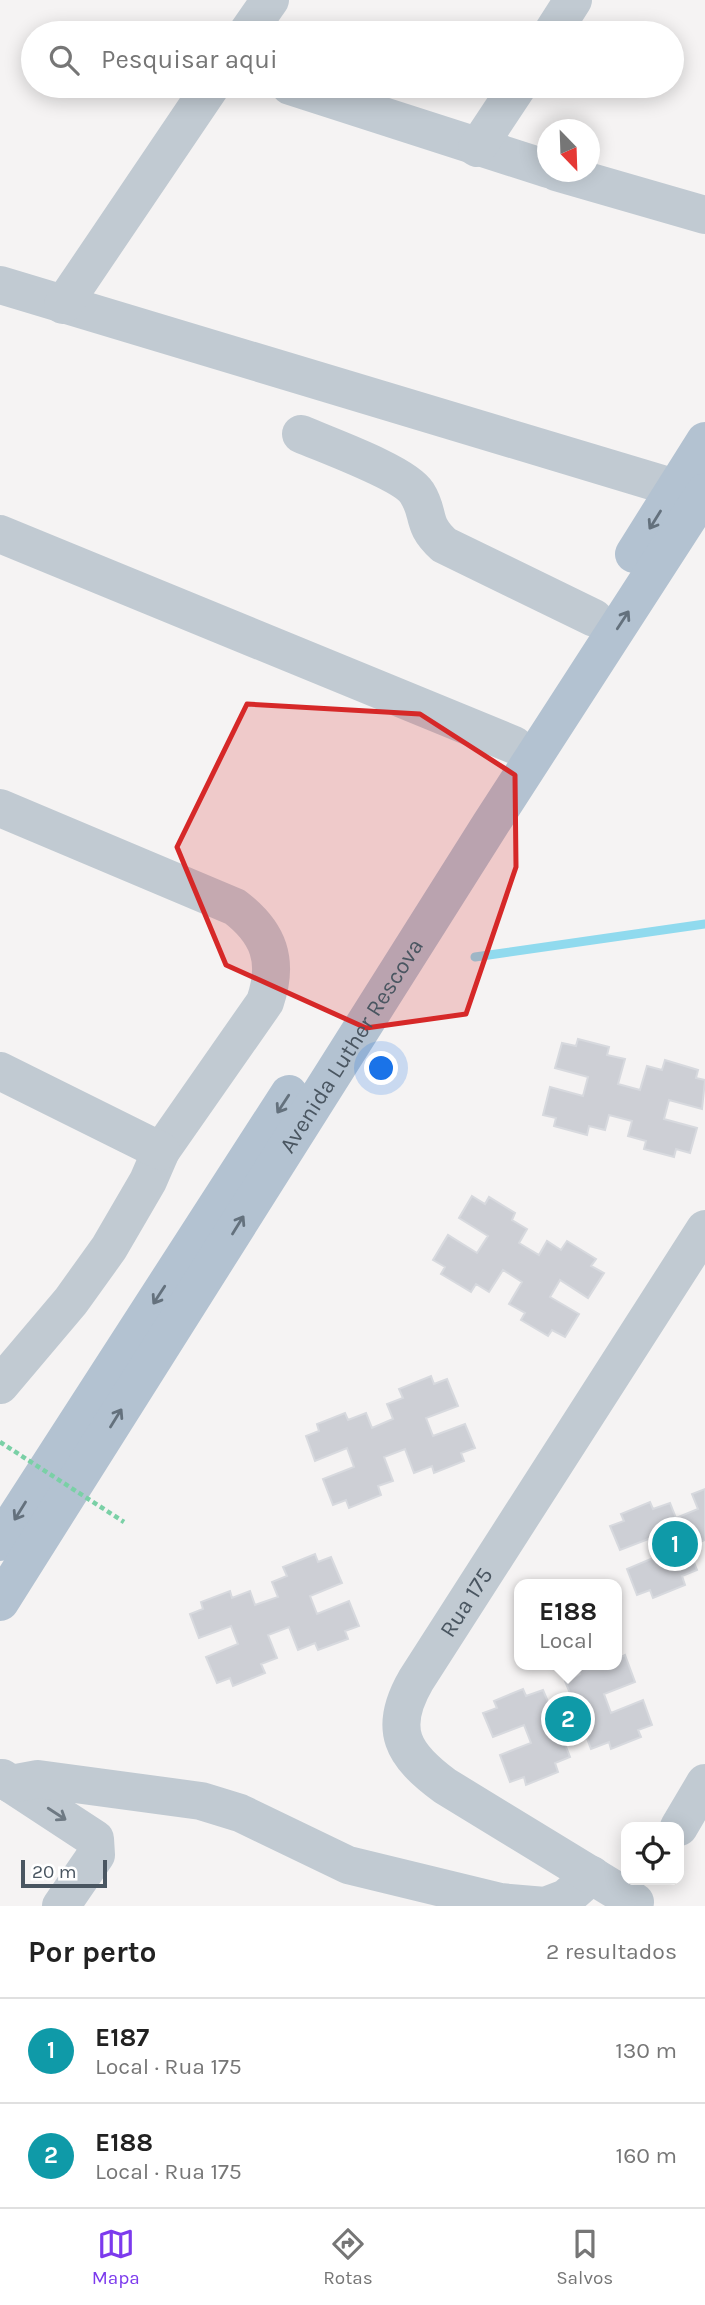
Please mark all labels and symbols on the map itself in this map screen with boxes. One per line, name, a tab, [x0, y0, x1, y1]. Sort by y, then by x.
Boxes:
north arrow	[537, 119, 600, 182]
one-way arrow	[648, 509, 662, 529]
one-way arrow	[616, 610, 630, 630]
street label: Avenida Luther Rescova	[273, 933, 429, 1158]
your location	[364, 1051, 398, 1085]
one-way arrow	[275, 1094, 290, 1113]
one-way arrow	[230, 1216, 245, 1235]
one-way arrow	[152, 1285, 167, 1304]
one-way arrow	[110, 1408, 124, 1428]
one-way arrow	[12, 1501, 26, 1521]
pin: 1	[652, 1518, 698, 1570]
street label: Rua 175	[434, 1562, 498, 1642]
pin: 2	[545, 1693, 591, 1745]
one-way arrow	[47, 1807, 66, 1822]
scale bar	[21, 1857, 107, 1889]

